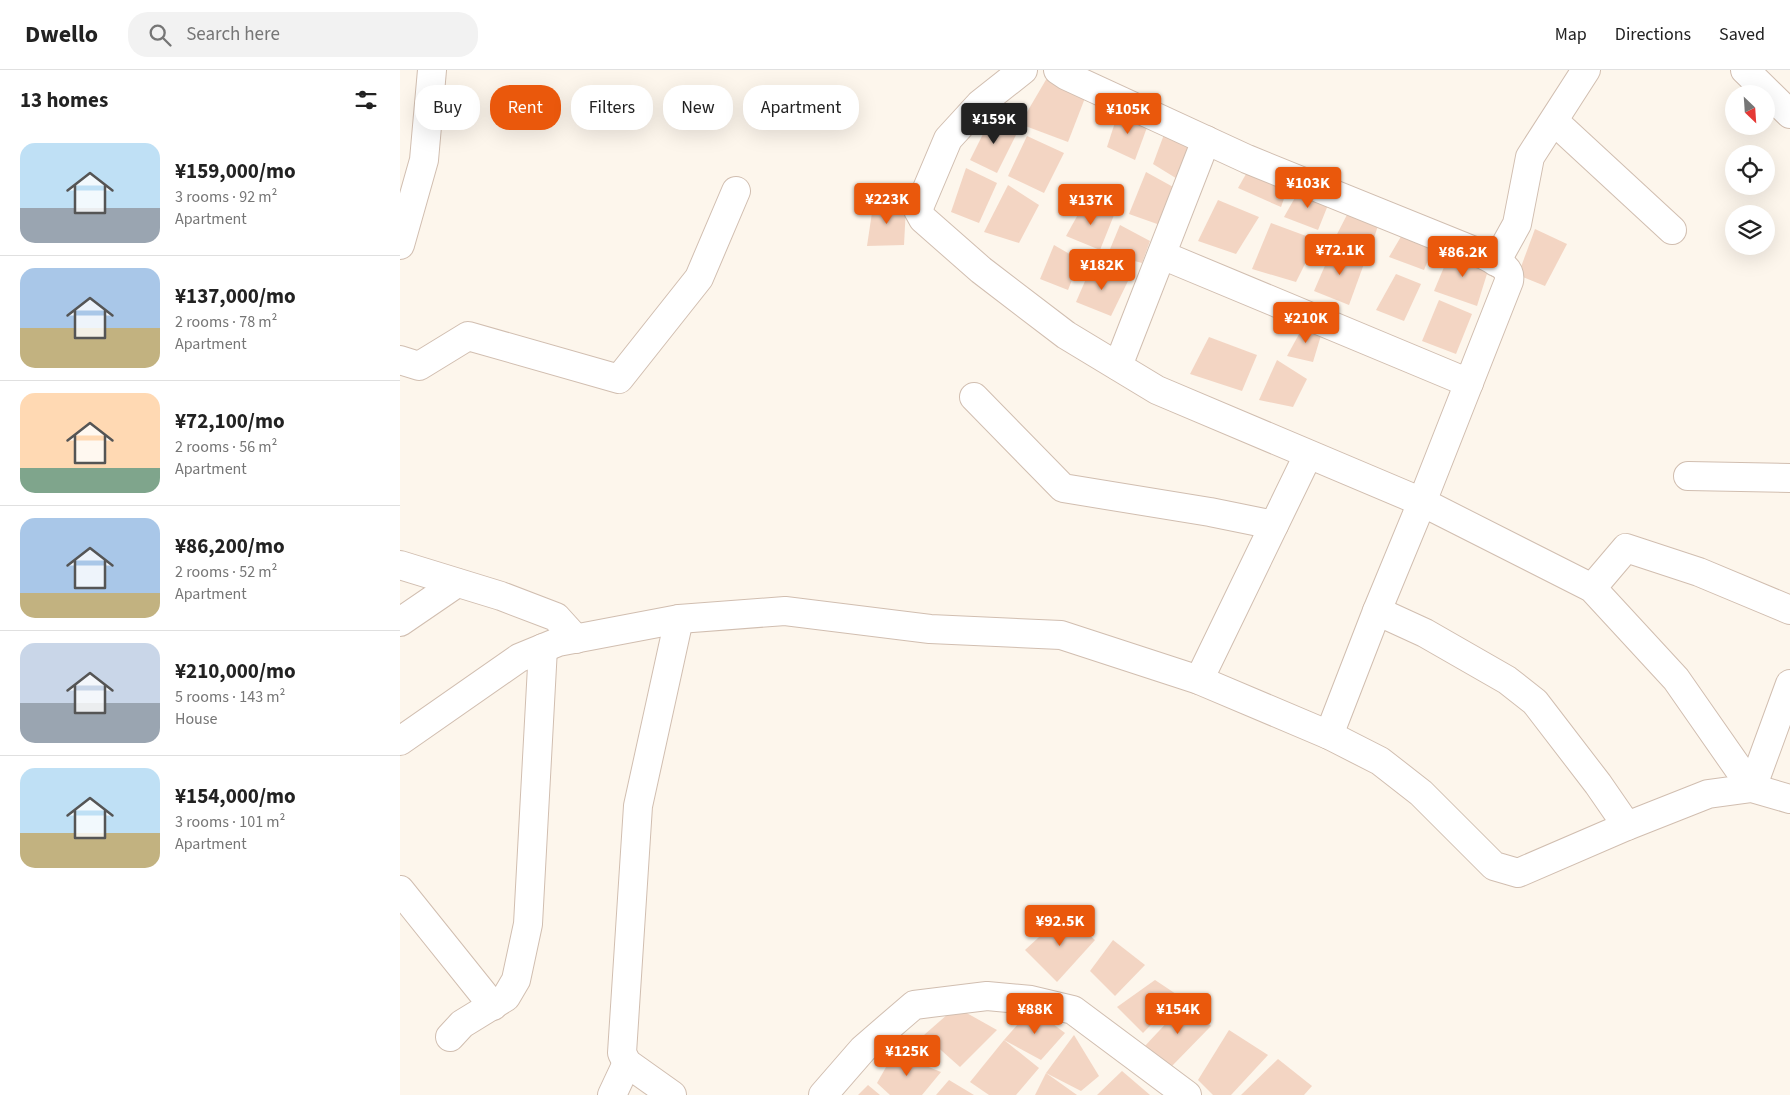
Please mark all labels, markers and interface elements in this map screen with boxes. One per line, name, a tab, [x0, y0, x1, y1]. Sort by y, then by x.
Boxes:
search box	[128, 12, 478, 57]
text: Dwello	[25, 17, 98, 52]
icon: search	[146, 21, 174, 49]
text: Search here	[186, 21, 280, 48]
text: Map	[1555, 22, 1587, 47]
text: Directions	[1615, 22, 1691, 47]
text: Saved	[1719, 22, 1765, 47]
text: 13 homes	[20, 85, 108, 115]
chip: Buy	[415, 85, 480, 130]
chip: Rent	[490, 85, 561, 130]
chip: Filters	[571, 85, 653, 130]
chip: New	[663, 85, 733, 130]
chip: Apartment	[743, 85, 859, 130]
north arrow	[1725, 85, 1775, 135]
map controls	[1725, 85, 1775, 255]
icon: filters	[352, 86, 380, 114]
pin: ¥105K	[1093, 92, 1163, 135]
text: ¥105K	[1106, 98, 1150, 120]
pin: ¥159K	[959, 102, 1029, 145]
text: ¥159K	[972, 108, 1016, 130]
button: locate	[1725, 145, 1775, 195]
text: ¥159,000/mo	[175, 156, 296, 186]
icon: home	[60, 163, 120, 223]
pin: ¥103K	[1273, 166, 1343, 209]
text: ¥103K	[1286, 172, 1330, 194]
pin: ¥223K	[852, 182, 922, 225]
pin: ¥137K	[1056, 184, 1126, 226]
text: 3 rooms · 92 m²	[175, 186, 277, 208]
text: ¥223K	[865, 188, 909, 210]
text: ¥137K	[1069, 189, 1113, 211]
button: layers	[1725, 205, 1775, 255]
text: Apartment	[175, 208, 247, 230]
pin: ¥72.1K	[1299, 234, 1381, 276]
pin: ¥86.2K	[1422, 236, 1504, 278]
text: ¥72.1K	[1316, 239, 1364, 261]
text: ¥86.2K	[1439, 241, 1487, 263]
pin: ¥182K	[1067, 248, 1137, 291]
text: ¥182K	[1080, 254, 1124, 276]
text: ¥137,000/mo	[175, 281, 296, 311]
icon: home	[60, 288, 120, 348]
pin: ¥210K	[1271, 302, 1341, 344]
text: ¥210K	[1284, 307, 1328, 329]
text: 2 rooms · 78 m²	[175, 311, 277, 333]
text: Apartment	[175, 333, 247, 355]
text: ¥72,100/mo	[175, 406, 285, 436]
icon: home	[60, 413, 120, 473]
text: 2 rooms · 56 m²	[175, 436, 277, 458]
text: Apartment	[175, 458, 247, 480]
text: ¥86,200/mo	[175, 531, 285, 561]
icon: home	[60, 538, 120, 598]
text: 2 rooms · 52 m²	[175, 561, 277, 583]
text: Apartment	[175, 583, 247, 605]
text: ¥210,000/mo	[175, 656, 296, 686]
icon: home	[60, 663, 120, 723]
text: 5 rooms · 143 m²	[175, 686, 285, 708]
text: House	[175, 708, 217, 730]
text: ¥154,000/mo	[175, 781, 296, 811]
icon: home	[60, 788, 120, 848]
text: 3 rooms · 101 m²	[175, 811, 285, 833]
text: Apartment	[175, 833, 247, 855]
pin: ¥92.5K	[1019, 904, 1101, 947]
text: ¥92.5K	[1036, 910, 1084, 932]
pin: ¥88K	[1005, 992, 1065, 1035]
pin: ¥154K	[1143, 992, 1213, 1035]
text: ¥88K	[1017, 998, 1053, 1020]
text: ¥154K	[1156, 998, 1200, 1020]
pin: ¥125K	[872, 1034, 942, 1077]
text: ¥125K	[885, 1040, 929, 1062]

